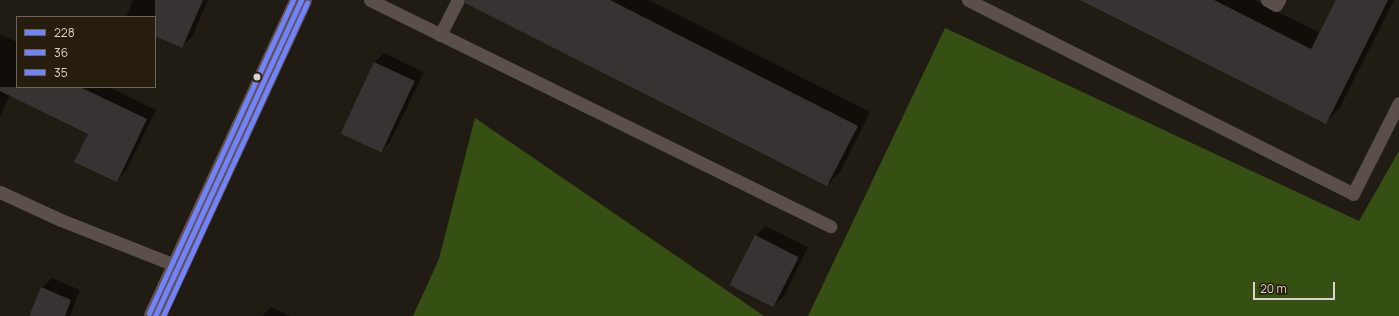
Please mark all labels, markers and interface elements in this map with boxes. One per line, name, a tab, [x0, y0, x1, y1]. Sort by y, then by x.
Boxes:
legend	[16, 16, 156, 88]
text: 228	[54, 24, 75, 41]
text: 36	[54, 44, 68, 61]
text: 35	[54, 64, 68, 81]
unlabelled marker	[252, 72, 262, 82]
scale bar	[1255, 274, 1337, 300]
text: 20 m	[1260, 280, 1287, 297]

